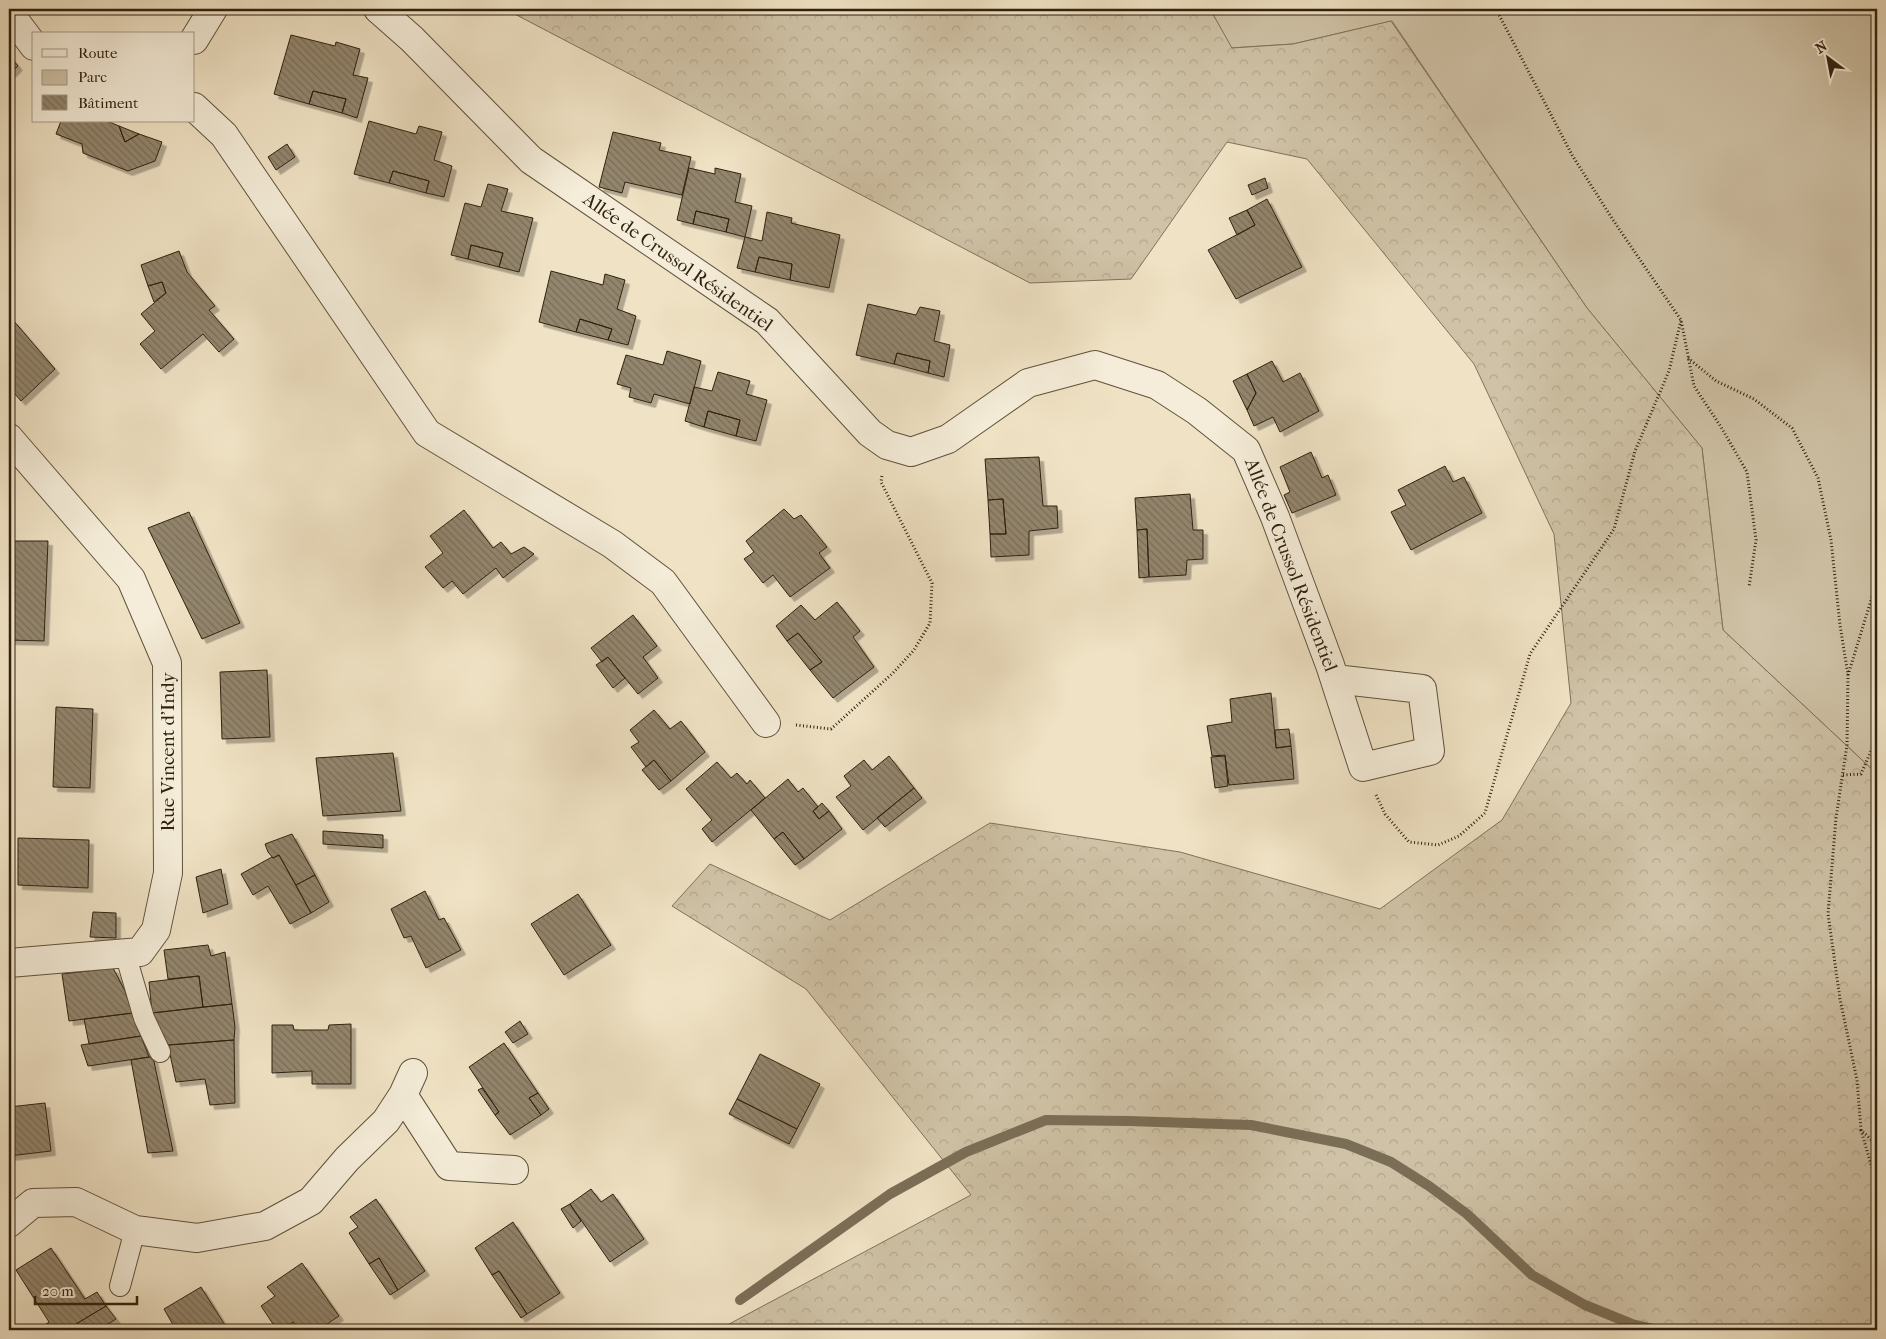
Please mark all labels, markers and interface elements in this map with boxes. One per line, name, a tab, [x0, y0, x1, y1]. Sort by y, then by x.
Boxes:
legend	[32, 32, 195, 122]
north arrow	[1804, 32, 1854, 82]
text: N	[1812, 37, 1831, 57]
text: Route	[78, 44, 118, 62]
text: Parc	[78, 68, 107, 86]
text: Bâtiment	[78, 94, 139, 112]
street label: Allée de Crussol Résidentiel	[578, 187, 777, 336]
street label: Allée de Crussol Résidentiel	[1240, 454, 1342, 675]
street label: Rue Vincent d'Indy	[157, 672, 179, 832]
scale bar	[35, 1274, 138, 1306]
text: 20 m	[42, 1282, 74, 1300]

